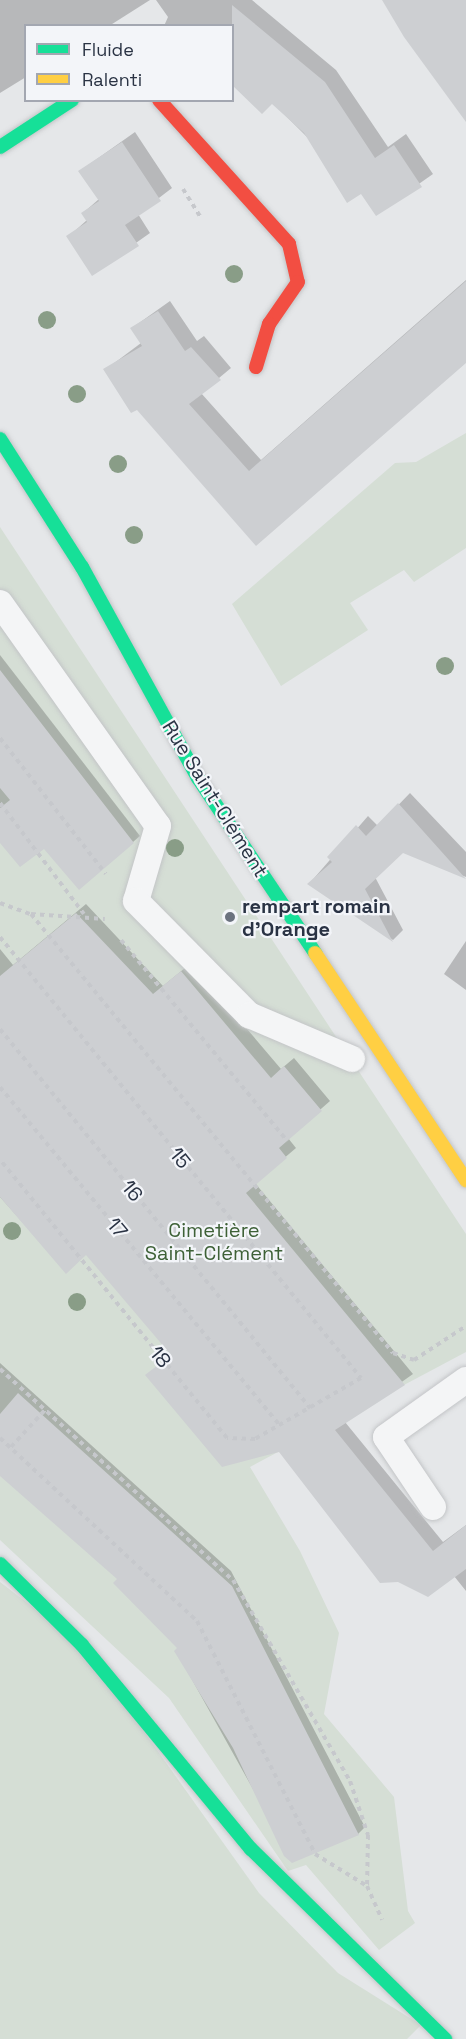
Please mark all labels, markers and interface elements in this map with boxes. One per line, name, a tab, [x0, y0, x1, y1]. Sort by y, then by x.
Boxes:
legend	[24, 24, 234, 102]
text: Fluide	[82, 38, 134, 61]
text: Ralenti	[82, 68, 142, 91]
street label: Rue Saint-Clément	[157, 716, 273, 882]
place label: rempart romain d'Orange	[242, 894, 391, 941]
marker: rempart romain d'Orange	[223, 910, 237, 924]
street label: 15	[164, 1143, 196, 1173]
street label: 16	[116, 1175, 148, 1207]
street label: 17	[101, 1213, 133, 1243]
park label: Cimetière Saint-Clément	[145, 1219, 283, 1266]
street label: 18	[144, 1341, 176, 1373]

